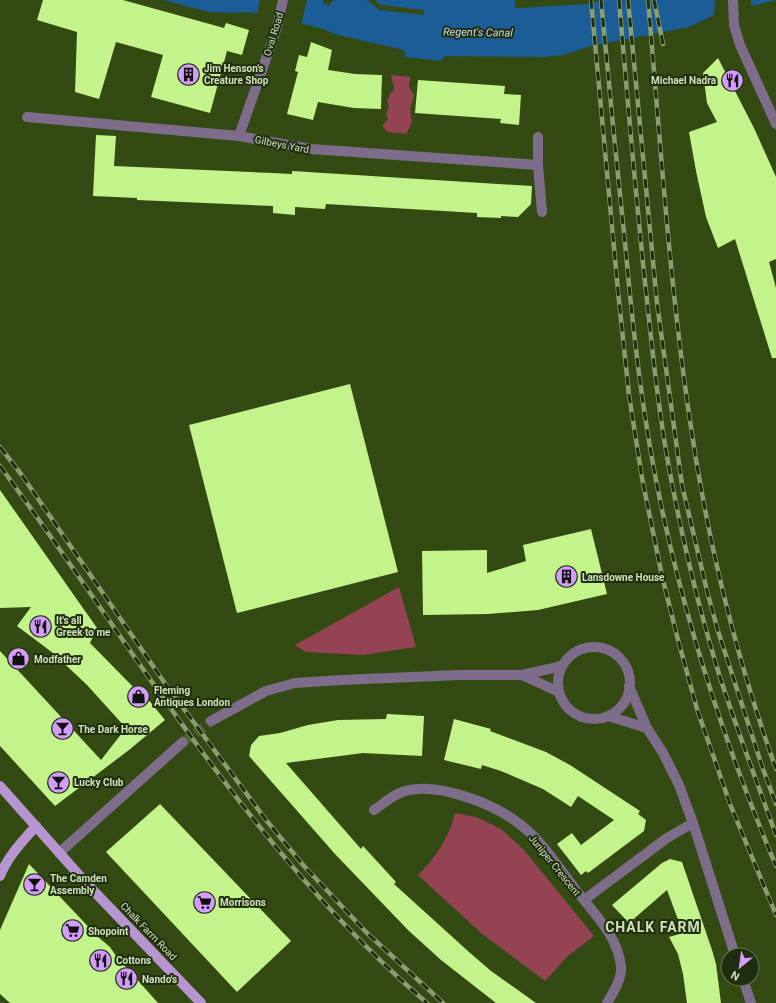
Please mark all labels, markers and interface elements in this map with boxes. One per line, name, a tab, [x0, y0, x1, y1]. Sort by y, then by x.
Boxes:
street label: Oval Road	[262, 11, 285, 57]
water label: Regent's Canal	[443, 25, 513, 40]
building icon: Jim Henson's Creature Shop	[176, 61, 202, 87]
place label: Jim Henson's Creature Shop	[204, 63, 269, 86]
restaurant icon: Michael Nadra	[719, 67, 745, 93]
place label: Michael Nadra	[651, 75, 717, 86]
street label: Gilbeys Yard	[254, 134, 310, 155]
building icon: Lansdowne House	[553, 564, 579, 590]
place label: Lansdowne House	[582, 572, 665, 583]
restaurant icon: It's all Greek to me	[28, 613, 54, 639]
place label: It's all Greek to me	[56, 615, 111, 638]
shop icon: Modfather	[6, 646, 32, 672]
place label: Modfather	[34, 654, 81, 665]
shop icon: Fleming Antiques London	[125, 683, 151, 709]
place label: Fleming Antiques London	[154, 685, 230, 708]
bar icon: The Dark Horse	[50, 716, 76, 742]
place label: The Dark Horse	[78, 724, 149, 735]
bar icon: Lucky Club	[45, 769, 71, 795]
place label: Lucky Club	[74, 777, 124, 788]
street label: Juniper Crescent	[527, 833, 583, 898]
bar icon: The Camden Assembly	[21, 871, 47, 897]
place label: The Camden Assembly	[50, 873, 107, 896]
supermarket icon: Morrisons	[191, 889, 217, 915]
place label: Morrisons	[220, 897, 266, 908]
street label: Chalk Farm Road	[118, 900, 179, 962]
supermarket icon: Shopoint	[60, 918, 86, 944]
district label: CHALK FARM	[605, 919, 701, 935]
place label: Shopoint	[88, 926, 129, 937]
restaurant icon: Cottons	[87, 947, 113, 973]
north arrow	[720, 947, 760, 987]
place label: Cottons	[116, 955, 151, 966]
restaurant icon: Nando's	[113, 966, 139, 992]
text: N	[729, 968, 742, 983]
place label: Nando's	[142, 974, 177, 985]

